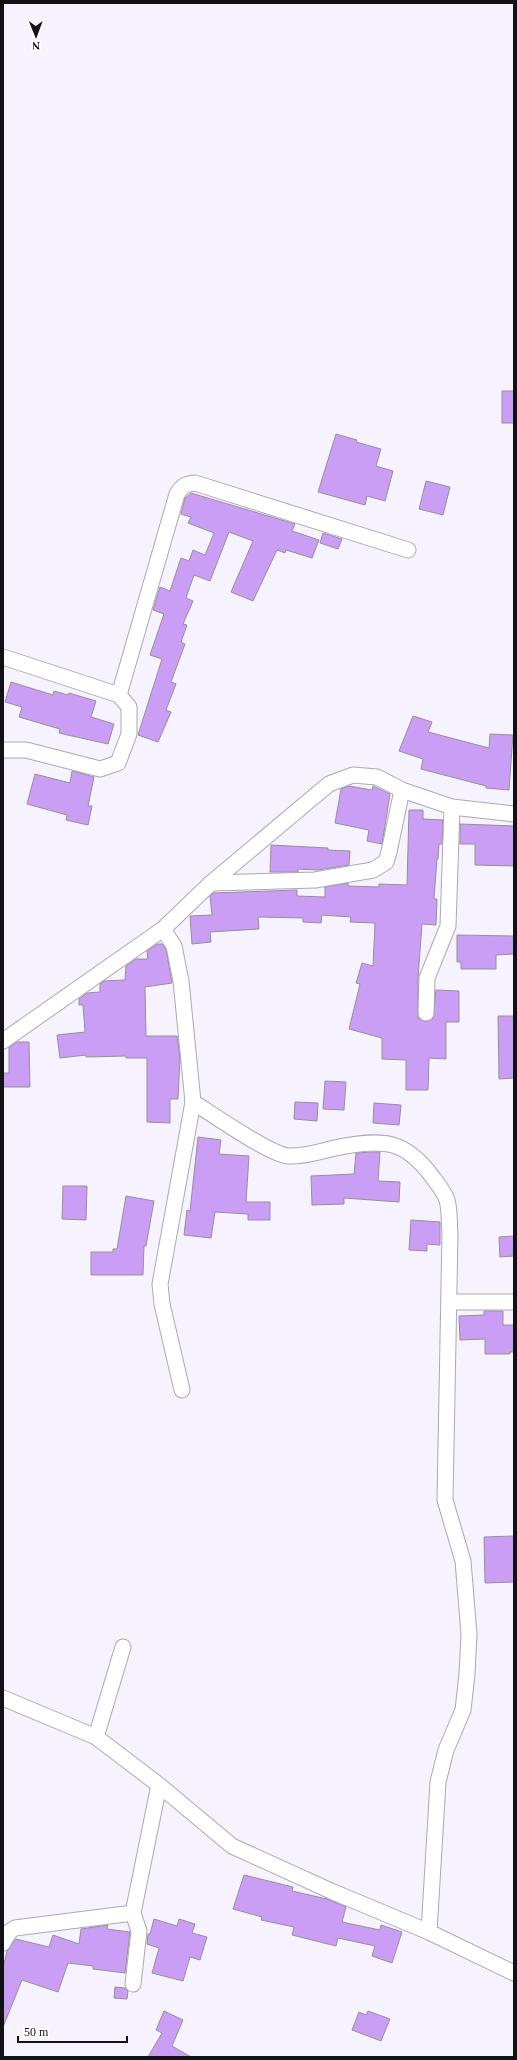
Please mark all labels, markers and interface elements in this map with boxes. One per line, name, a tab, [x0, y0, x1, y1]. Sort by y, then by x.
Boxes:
north arrow	[16, 16, 56, 56]
text: N	[32, 40, 40, 52]
scale bar	[18, 2018, 127, 2044]
text: 50 m	[24, 2025, 49, 2039]

